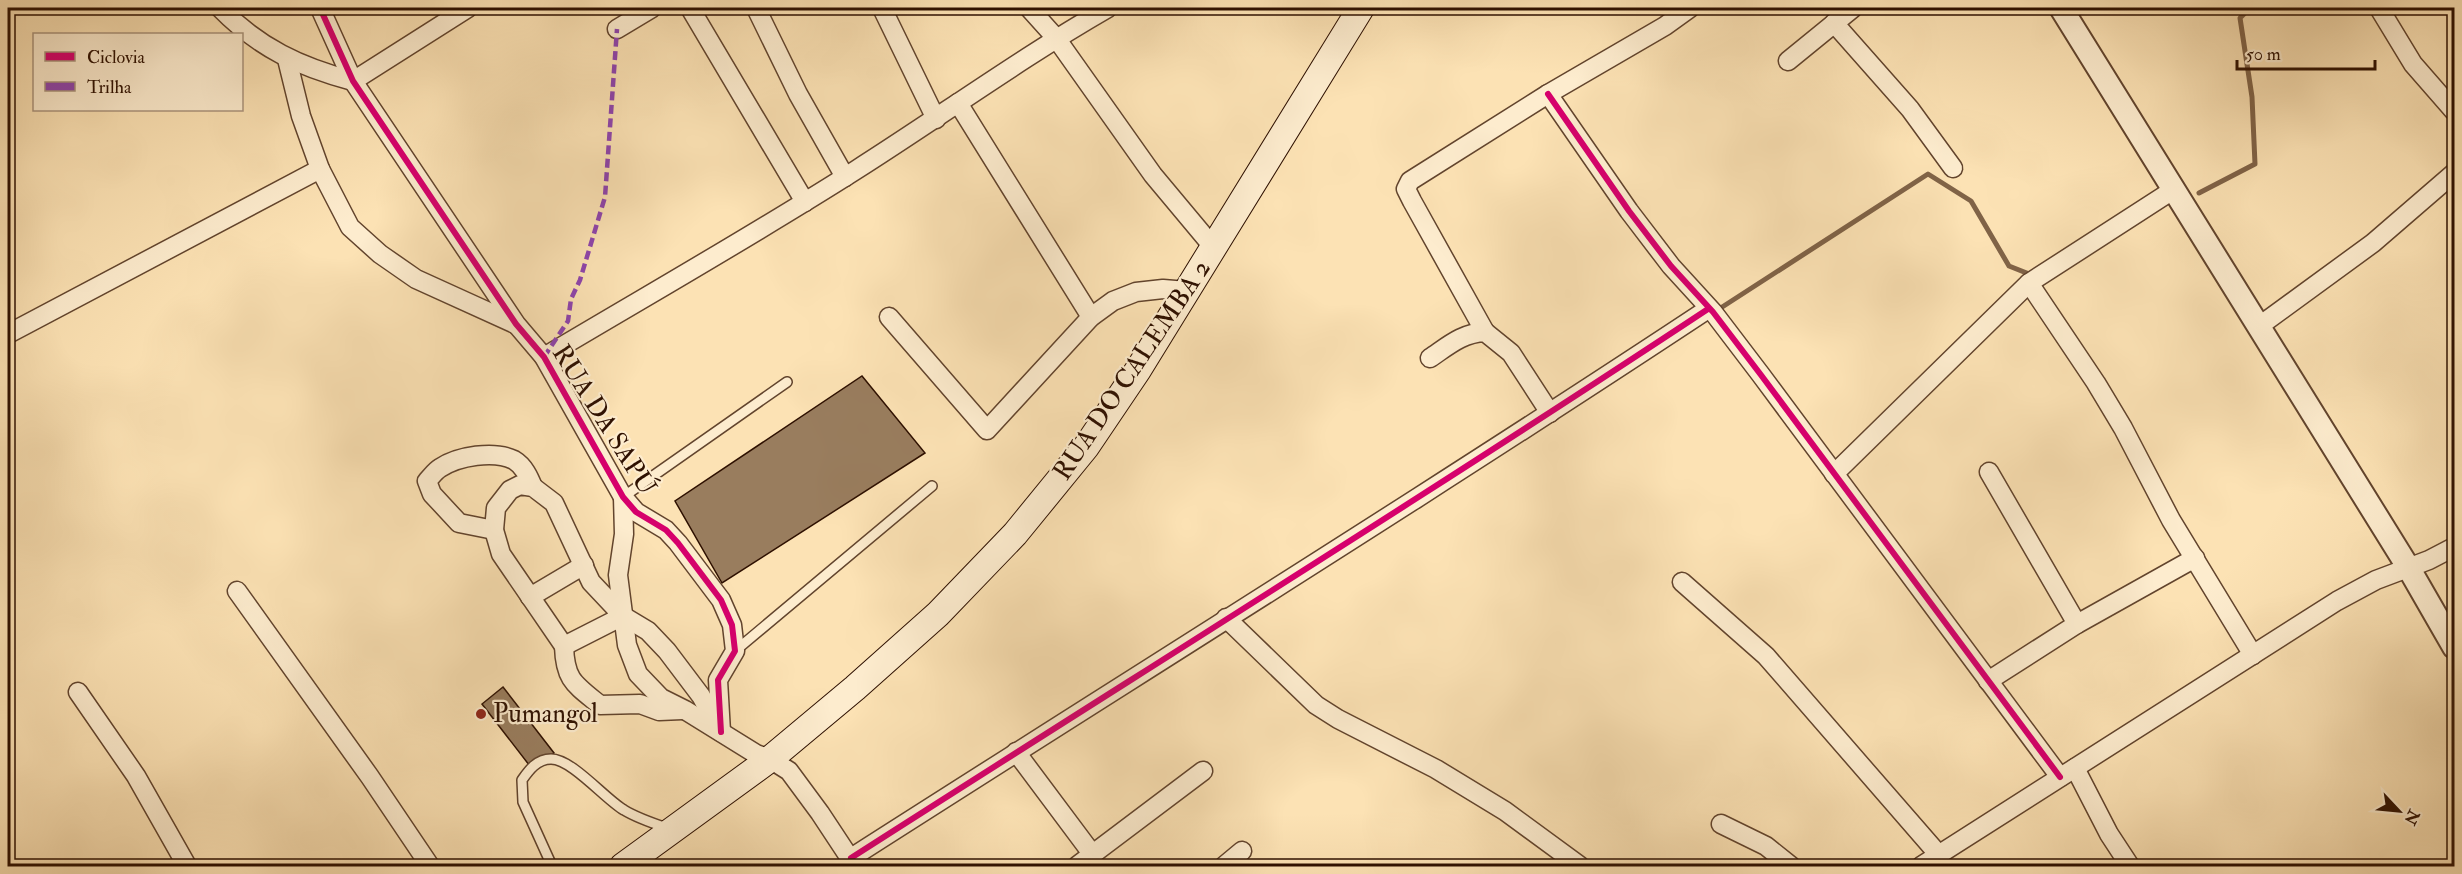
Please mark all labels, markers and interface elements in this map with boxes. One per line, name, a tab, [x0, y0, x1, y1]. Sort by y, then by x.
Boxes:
legend	[33, 33, 243, 111]
scale bar	[2237, 33, 2375, 71]
text: 50 m	[2246, 43, 2281, 66]
text: Ciclovia	[87, 46, 146, 69]
text: Trilha	[87, 76, 132, 99]
street label: RUA DO CALEMBA 2	[1046, 254, 1218, 486]
street label: RUA DA SAPÚ	[545, 338, 665, 501]
place label: Pumangol	[493, 698, 598, 730]
marker: Pumangol	[474, 707, 488, 721]
north arrow	[2369, 781, 2429, 841]
text: N	[2399, 805, 2424, 829]

